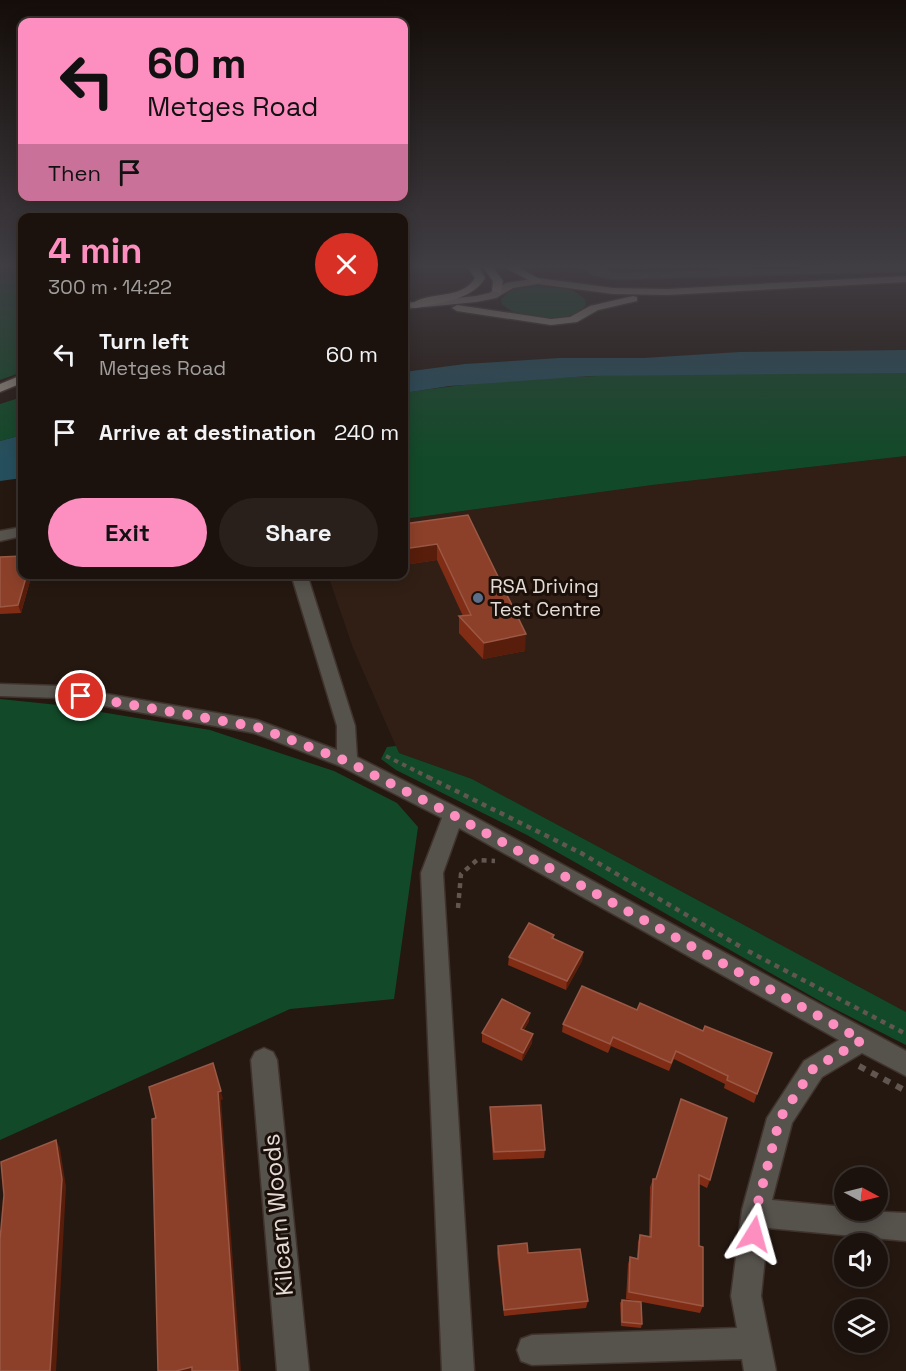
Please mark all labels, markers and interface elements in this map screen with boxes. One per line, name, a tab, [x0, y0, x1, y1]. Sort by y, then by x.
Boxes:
text: 60 m	[147, 37, 247, 90]
icon: left	[48, 42, 126, 120]
text: Metges Road	[147, 89, 319, 124]
icon: arrive	[113, 156, 146, 189]
text: Then	[48, 159, 101, 187]
text: 4 min	[48, 228, 143, 274]
button: close	[315, 233, 378, 296]
text: 300 m · 14:22	[48, 274, 172, 300]
text: Turn left	[99, 327, 189, 355]
icon: left	[48, 338, 81, 371]
text: 60 m	[326, 340, 378, 368]
text: Metges Road	[99, 355, 226, 381]
icon: arrive	[48, 416, 81, 449]
text: Arrive at destination	[99, 418, 316, 446]
text: 240 m	[334, 418, 399, 446]
button: Exit	[48, 498, 207, 567]
button: Share	[219, 498, 378, 567]
place label: RSA Driving Test Centre	[490, 573, 601, 622]
marker: RSA Driving Test Centre	[471, 591, 485, 605]
pin	[55, 670, 106, 721]
icon: arrive	[64, 679, 97, 712]
street label: Kilcarn Woods	[255, 1133, 300, 1297]
north arrow	[834, 1167, 888, 1221]
map controls	[834, 1167, 888, 1353]
position arrow	[722, 1202, 786, 1266]
button: sound	[834, 1233, 888, 1287]
button: layers	[834, 1299, 888, 1353]

